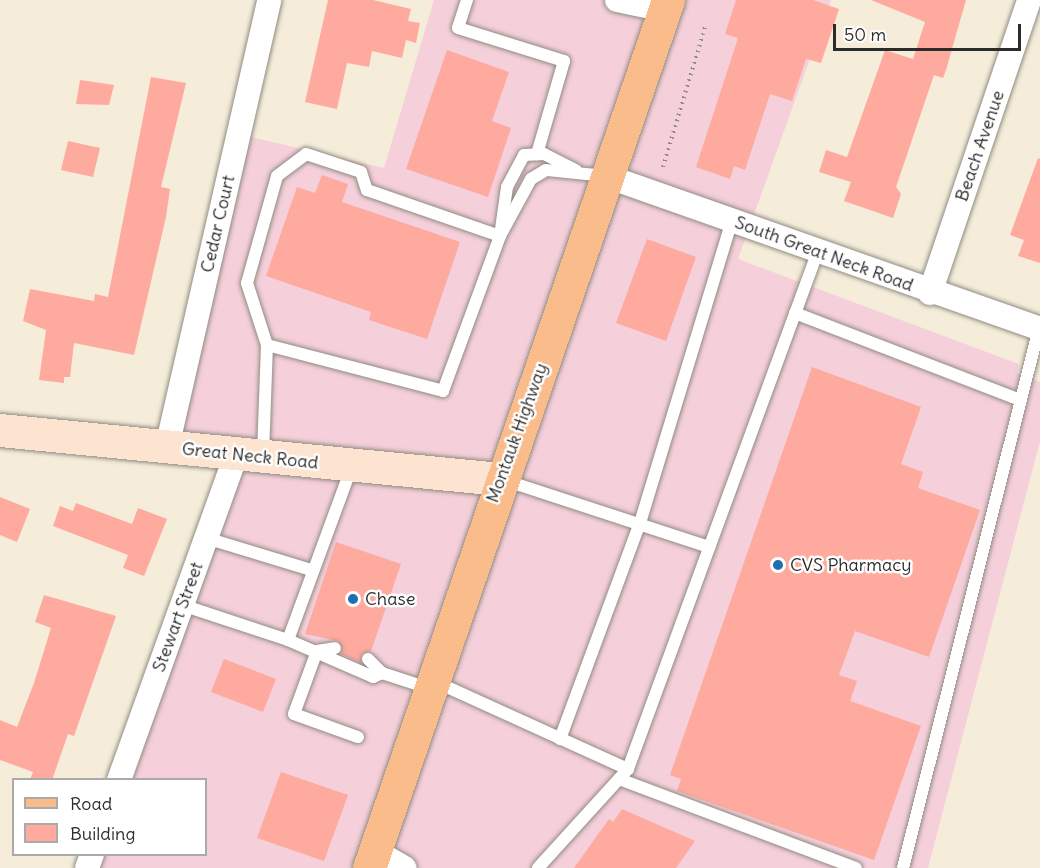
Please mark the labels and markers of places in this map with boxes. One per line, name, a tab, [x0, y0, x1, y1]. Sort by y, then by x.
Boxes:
place label: CVS Pharmacy	[790, 554, 912, 576]
marker: CVS Pharmacy	[771, 558, 785, 572]
place label: Chase	[365, 588, 415, 610]
marker: Chase	[346, 592, 360, 606]

